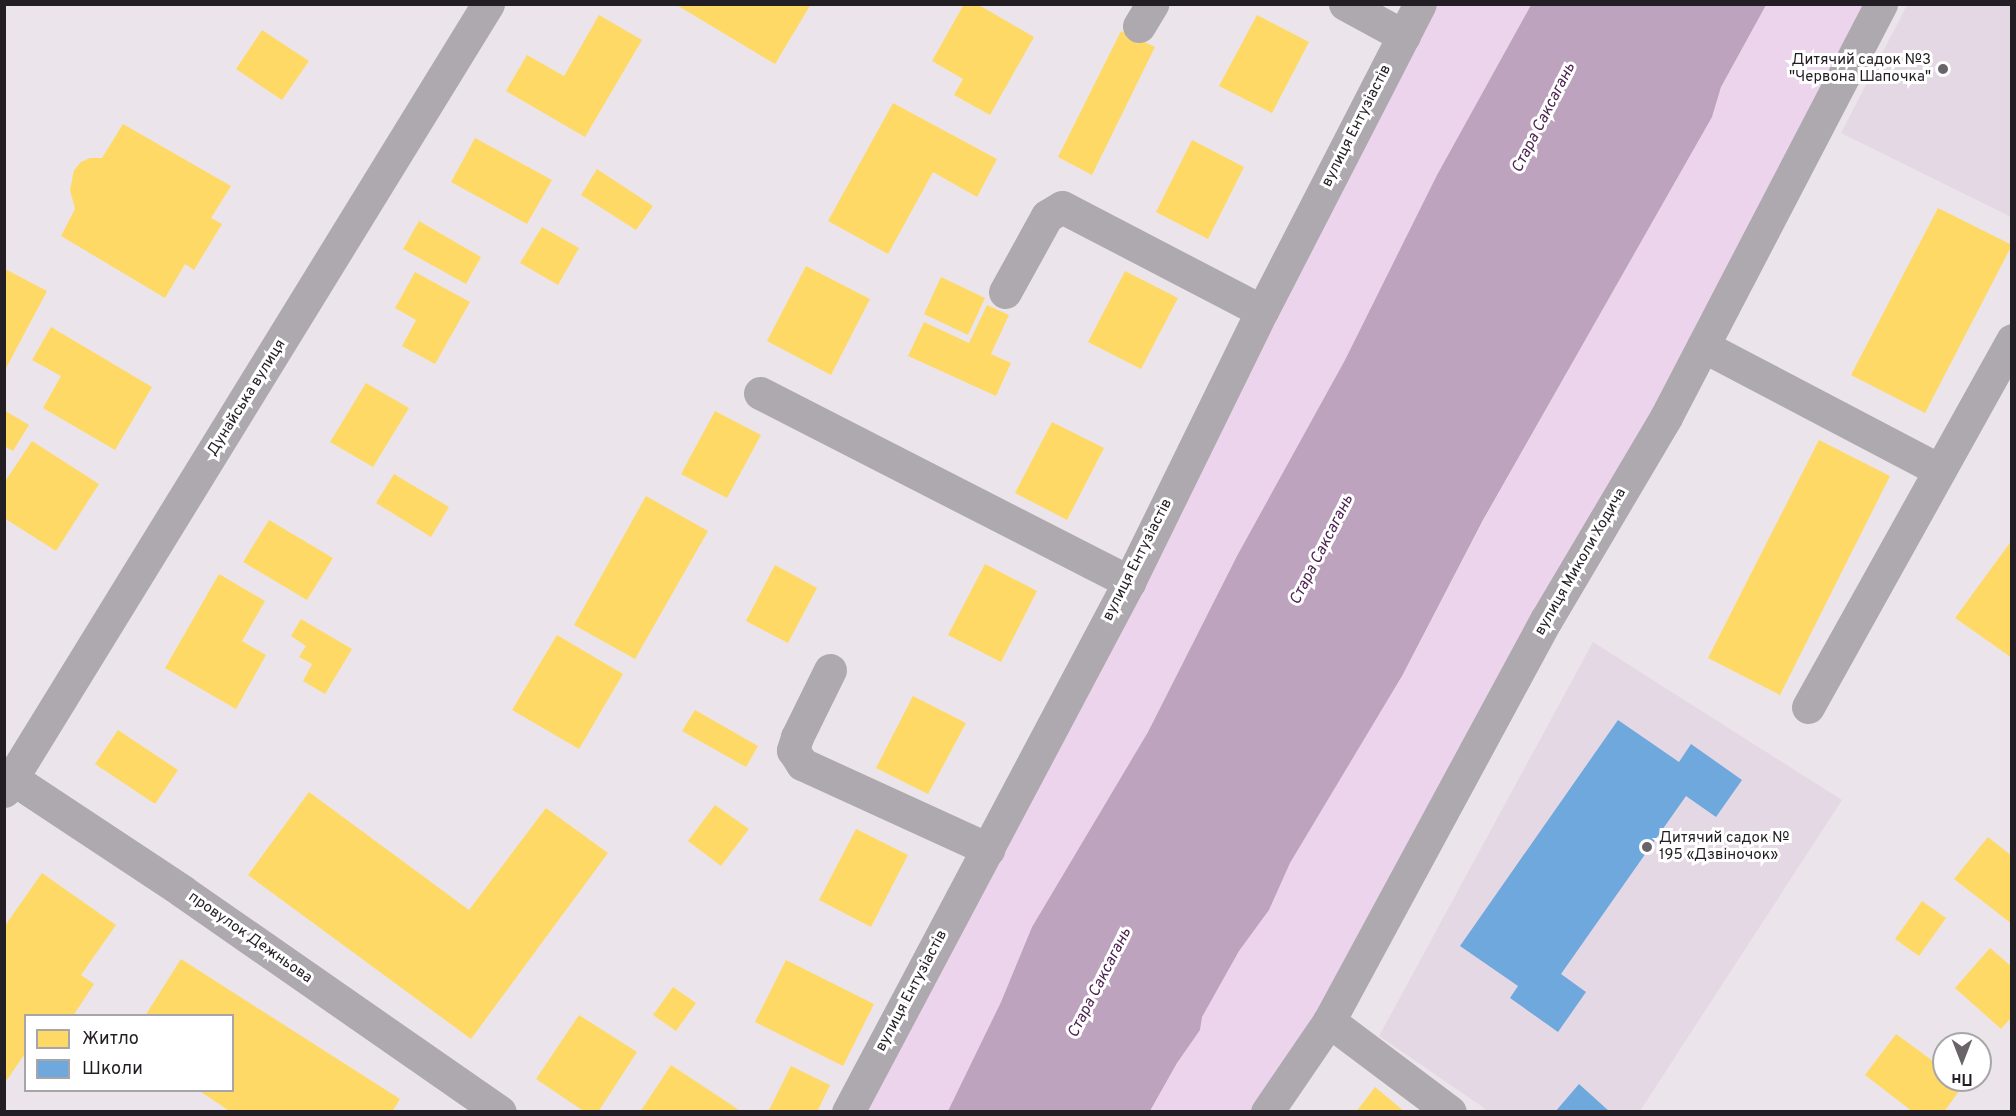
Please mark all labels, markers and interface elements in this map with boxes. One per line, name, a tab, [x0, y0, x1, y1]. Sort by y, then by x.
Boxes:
place label: Дитячий садок №3 "Червона Шапочка"	[1789, 51, 1931, 86]
water label: Стара Саксагань	[1508, 60, 1580, 176]
street label: вулиця Ентузіастів	[1318, 62, 1396, 190]
marker: Дитячий садок №3 "Червона Шапочка"	[1936, 62, 1950, 76]
street label: Дунайська вулиця	[204, 337, 290, 459]
street label: вулиця Миколи Ходича	[1531, 485, 1631, 639]
water label: Стара Саксагань	[1286, 492, 1358, 608]
street label: вулиця Ентузіастів	[1099, 496, 1177, 624]
place label: Дитячий садок № 195 «Дзвіночок»	[1659, 829, 1790, 864]
marker: Дитячий садок № 195 «Дзвіночок»	[1640, 840, 1654, 854]
street label: провулок Дежньова	[185, 888, 315, 988]
water label: Стара Саксагань	[1064, 925, 1136, 1041]
street label: вулиця Ентузіастів	[872, 927, 952, 1055]
legend	[24, 1014, 234, 1092]
text: Житло	[82, 1028, 139, 1051]
north arrow	[1932, 1032, 1992, 1092]
text: Школи	[82, 1058, 143, 1081]
text: Пн	[1951, 1068, 1973, 1088]

